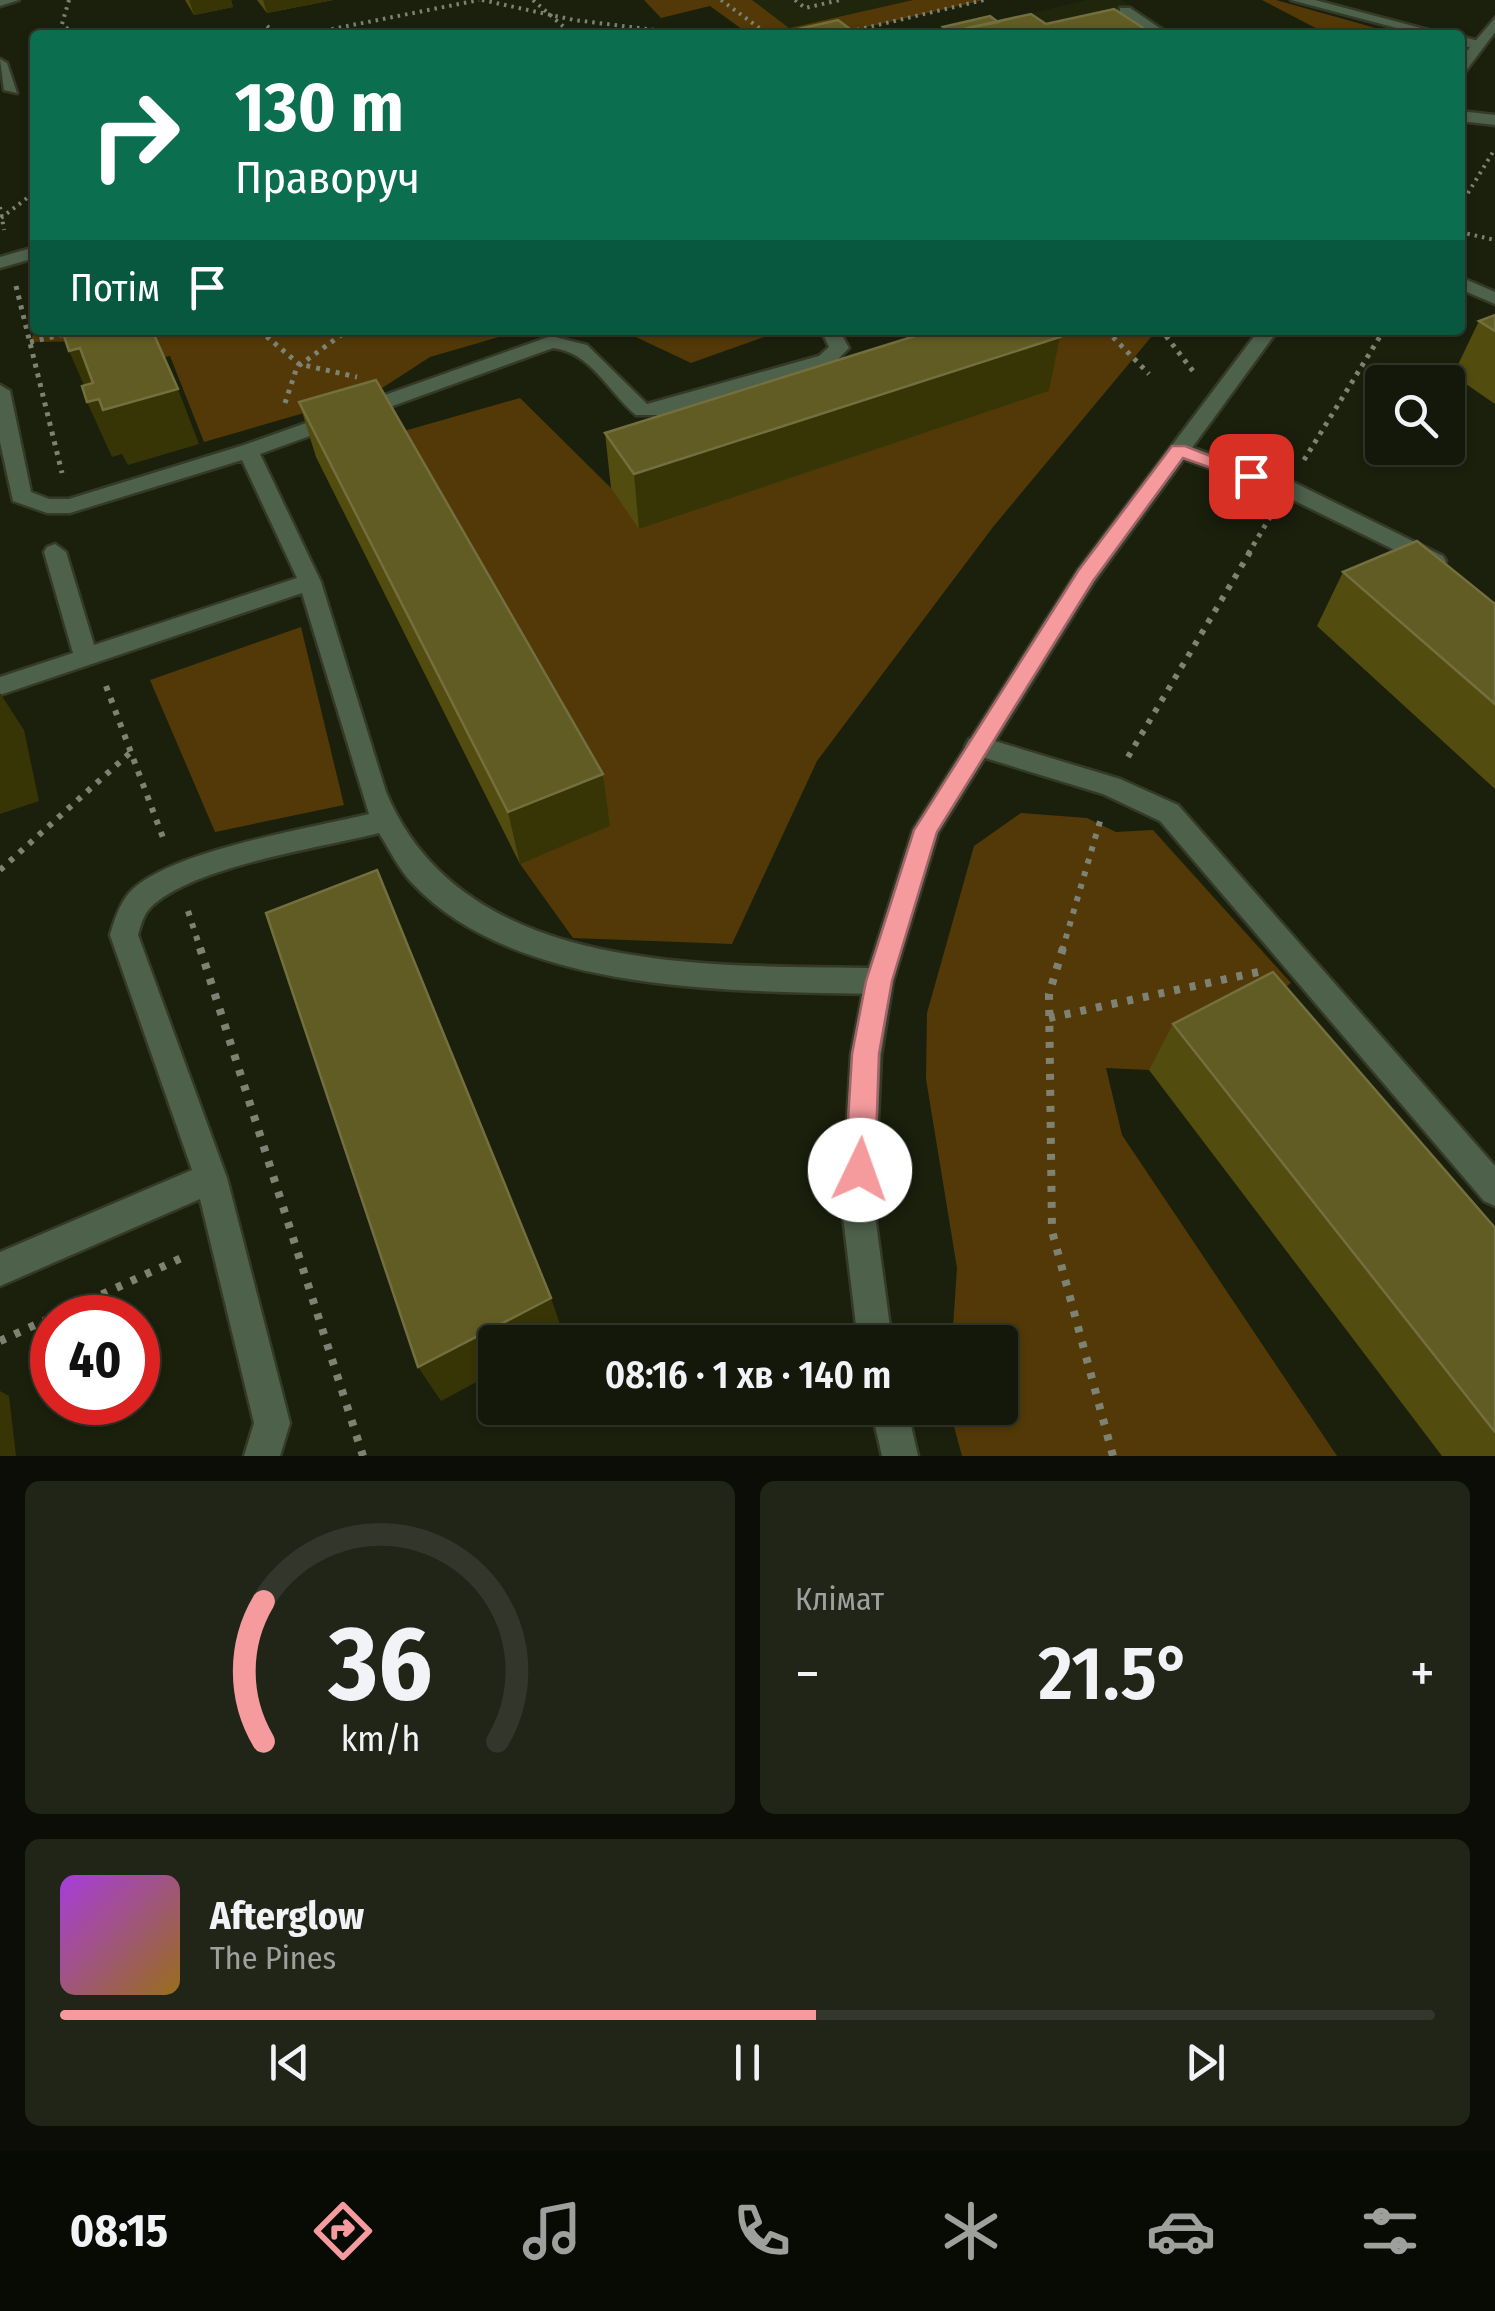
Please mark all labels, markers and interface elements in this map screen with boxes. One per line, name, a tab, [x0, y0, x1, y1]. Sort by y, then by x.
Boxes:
text: 130 m	[235, 66, 404, 150]
icon: right	[70, 70, 200, 200]
text: Праворуч	[235, 151, 420, 205]
icon: arrive	[180, 260, 235, 315]
text: Потім	[70, 265, 160, 311]
map controls	[1365, 365, 1465, 465]
button: search	[1365, 365, 1465, 465]
pin	[1209, 434, 1294, 519]
icon: arrive	[1224, 449, 1279, 504]
position arrow	[808, 1118, 912, 1222]
speed limit sign: 40	[30, 1295, 160, 1425]
text: 08:16 · 1 хв · 140 m	[605, 1352, 891, 1398]
text: Клімат	[795, 1580, 884, 1618]
text: 36	[327, 1602, 432, 1727]
text: 21.5°	[1039, 1629, 1191, 1719]
text: −	[795, 1641, 820, 1707]
text: +	[1410, 1641, 1435, 1707]
text: km/h	[340, 1718, 420, 1760]
text: Afterglow	[210, 1893, 364, 1939]
text: The Pines	[210, 1939, 336, 1977]
icon: previous	[262, 2035, 317, 2090]
icon: pause	[720, 2035, 775, 2090]
icon: next	[1178, 2035, 1233, 2090]
icon: directions	[308, 2196, 378, 2266]
icon: music	[517, 2196, 587, 2266]
icon: phone	[727, 2196, 797, 2266]
icon: climate	[936, 2196, 1006, 2266]
icon: car	[1146, 2196, 1216, 2266]
icon: filters	[1355, 2196, 1425, 2266]
text: 08:15	[70, 2204, 168, 2258]

